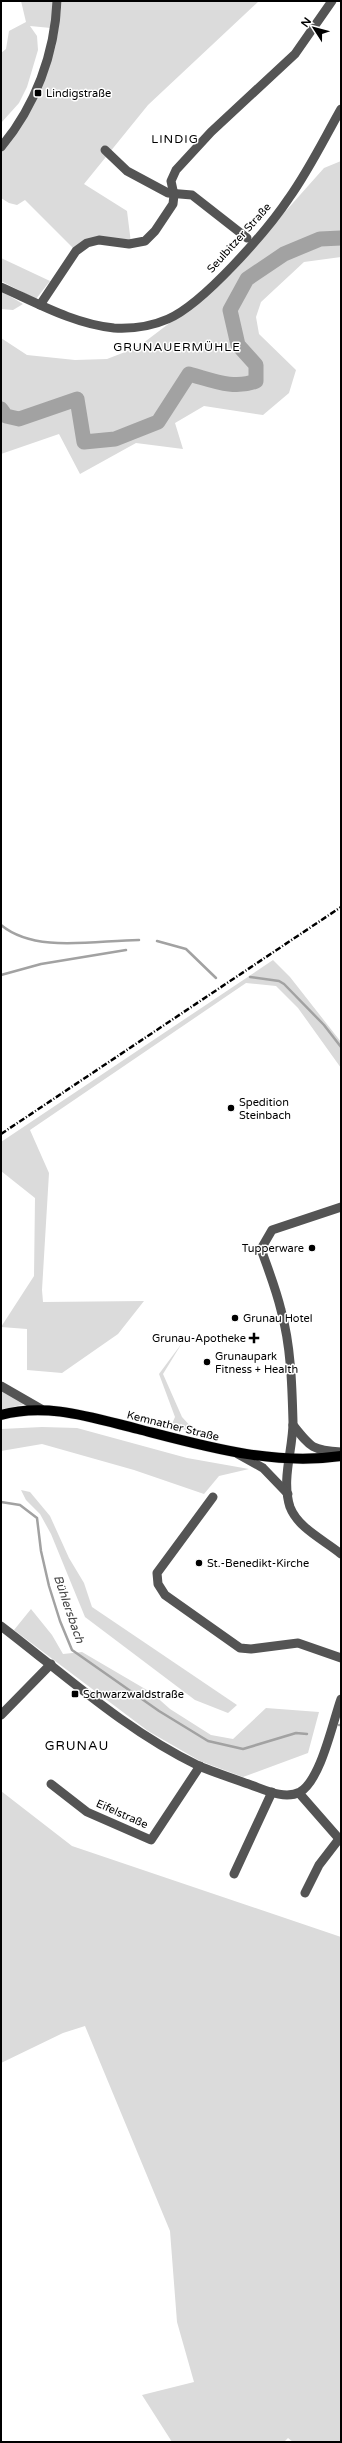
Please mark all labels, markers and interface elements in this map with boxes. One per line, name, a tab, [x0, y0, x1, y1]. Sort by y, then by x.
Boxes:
north arrow	[294, 8, 334, 48]
text: N	[298, 15, 314, 30]
place label: Lindigstraße	[46, 87, 111, 100]
marker: Lindigstraße	[33, 88, 43, 98]
district label: LINDIG	[151, 132, 199, 146]
street label: Seulbitzer Straße	[204, 201, 274, 275]
district label: GRUNAUERMÜHLE	[113, 340, 241, 354]
place label: Spedition Steinbach	[239, 1096, 291, 1122]
marker: Spedition Steinbach	[226, 1103, 236, 1113]
place label: Tupperware	[242, 1242, 304, 1255]
marker: Tupperware	[307, 1243, 317, 1253]
place label: Grunau Hotel	[243, 1312, 313, 1325]
marker: Grunau Hotel	[230, 1313, 240, 1323]
place label: Grunau-Apotheke	[152, 1332, 246, 1345]
marker: Grunau-Apotheke	[249, 1333, 259, 1343]
place label: Grunaupark Fitness + Health	[215, 1350, 298, 1376]
marker: Grunaupark Fitness + Health	[202, 1357, 212, 1367]
street label: Kemnather Straße	[125, 1408, 221, 1444]
place label: St.-Benedikt-Kirche	[207, 1557, 309, 1570]
marker: St.-Benedikt-Kirche	[194, 1558, 204, 1568]
water label: Bühlersbach	[51, 1573, 87, 1645]
place label: Schwarzwaldstraße	[83, 1688, 184, 1701]
marker: Schwarzwaldstraße	[70, 1689, 80, 1699]
district label: GRUNAU	[45, 1738, 109, 1754]
street label: Eifelstraße	[94, 1797, 150, 1831]

